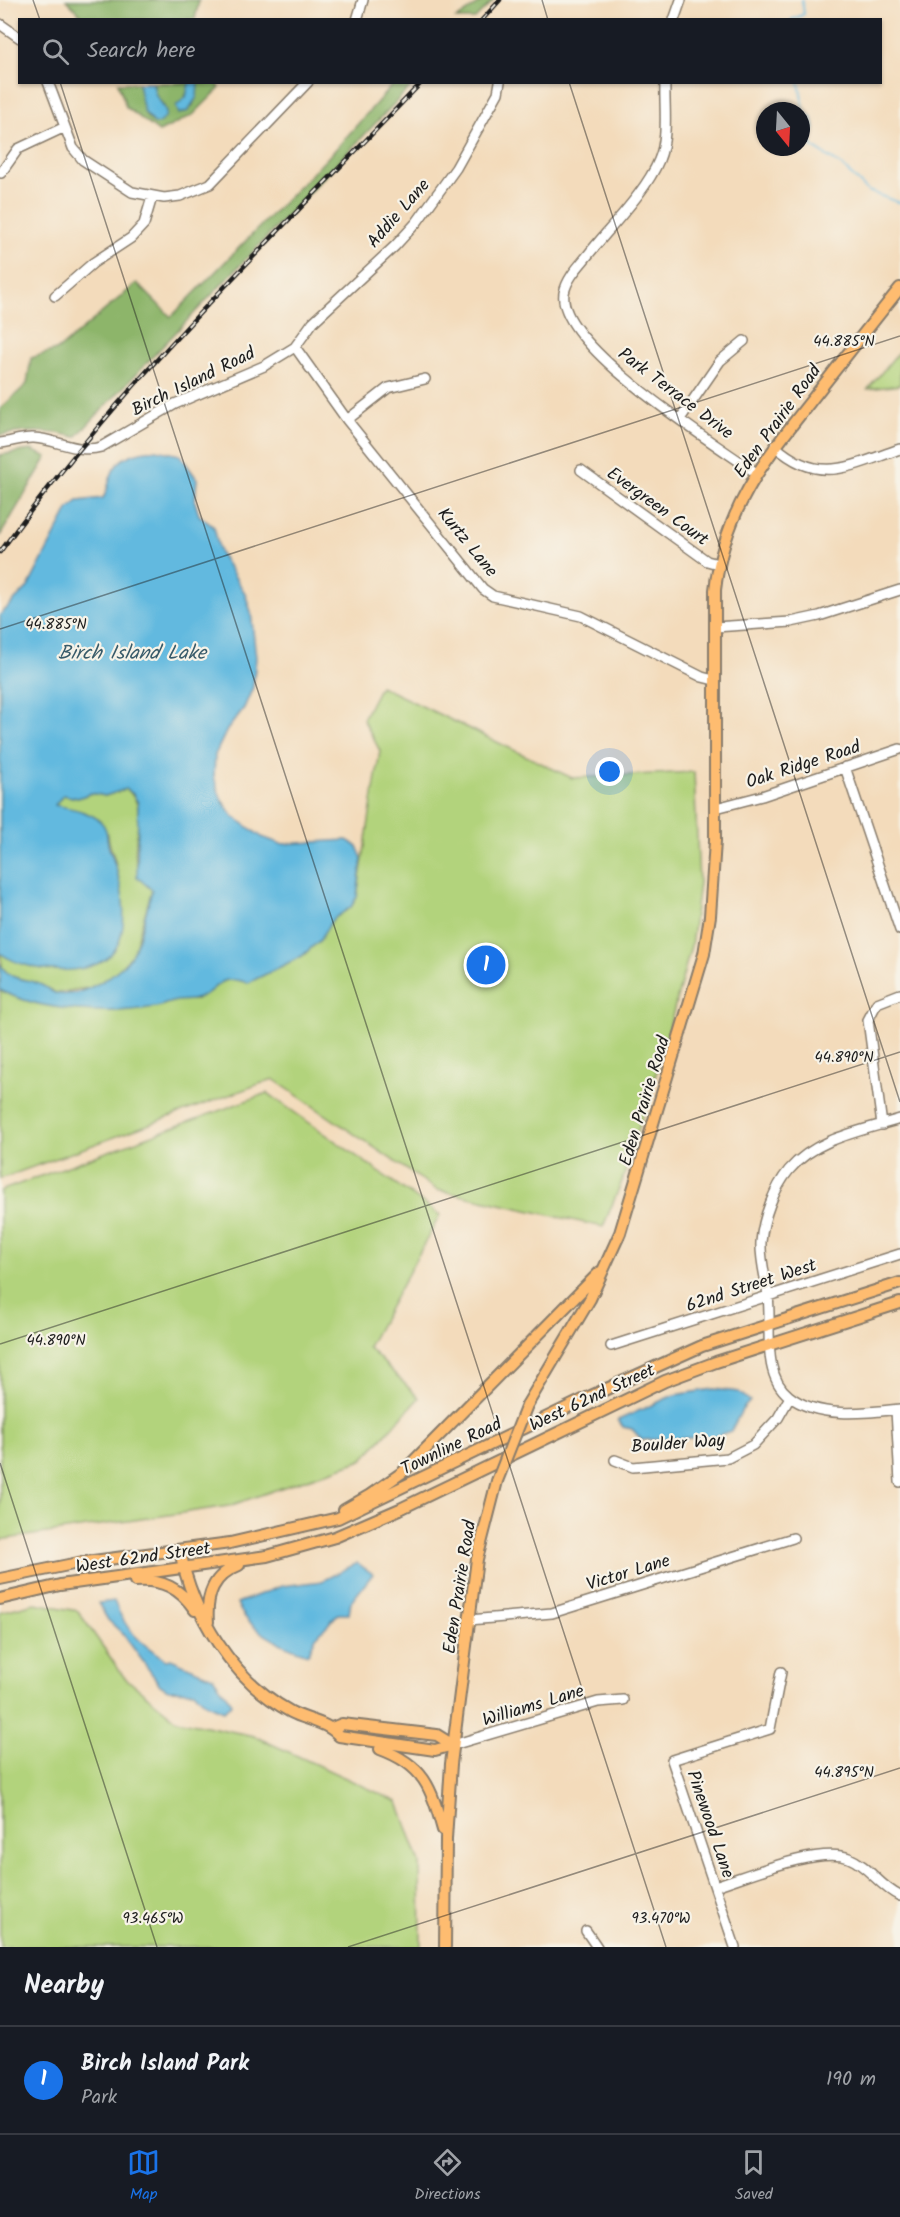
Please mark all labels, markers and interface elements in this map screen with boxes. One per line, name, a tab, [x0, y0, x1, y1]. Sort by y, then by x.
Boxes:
search box	[18, 18, 882, 84]
text: Search here	[87, 34, 195, 69]
icon: search	[39, 35, 72, 68]
north arrow	[756, 102, 810, 156]
street label: Addie Lane	[360, 173, 438, 255]
text: 44.885°N	[813, 330, 875, 354]
street label: Birch Island Road	[127, 339, 261, 425]
street label: Park Terrace Drive	[611, 341, 739, 448]
street label: Eden Prairie Road	[727, 358, 830, 485]
street label: Evergreen Court	[600, 460, 715, 555]
street label: Kurtz Lane	[429, 501, 504, 584]
text: 44.885°N	[25, 613, 87, 637]
water label: Birch Island Lake	[58, 638, 208, 670]
street label: Oak Ridge Road	[742, 733, 865, 798]
your location	[595, 757, 624, 786]
pin: 1	[466, 942, 506, 988]
street label: Eden Prairie Road	[612, 1032, 679, 1170]
text: 44.890°N	[814, 1046, 874, 1070]
street label: 62nd Street West	[682, 1251, 822, 1321]
text: 44.890°N	[26, 1329, 86, 1353]
street label: West 62nd Street	[525, 1356, 661, 1440]
street label: Townline Road	[396, 1410, 508, 1484]
street label: Boulder Way	[630, 1427, 727, 1462]
street label: Eden Prairie Road	[436, 1518, 485, 1656]
street label: West 62nd Street	[74, 1535, 214, 1582]
street label: Victor Lane	[583, 1547, 674, 1600]
street label: Williams Lane	[479, 1677, 588, 1736]
text: 44.895°N	[814, 1761, 874, 1785]
street label: Pinewood Lane	[678, 1767, 742, 1882]
text: 93.465°W	[123, 1907, 184, 1931]
text: 93.470°W	[632, 1907, 691, 1931]
text: Nearby	[24, 1965, 104, 2007]
text: Birch Island Park	[81, 2047, 249, 2082]
text: 1	[40, 2064, 47, 2096]
text: 190 m	[826, 2064, 876, 2096]
text: Park	[81, 2082, 117, 2114]
tab: Map	[127, 2146, 160, 2207]
tab: Directions	[414, 2146, 481, 2207]
tab: Saved	[735, 2146, 773, 2207]

